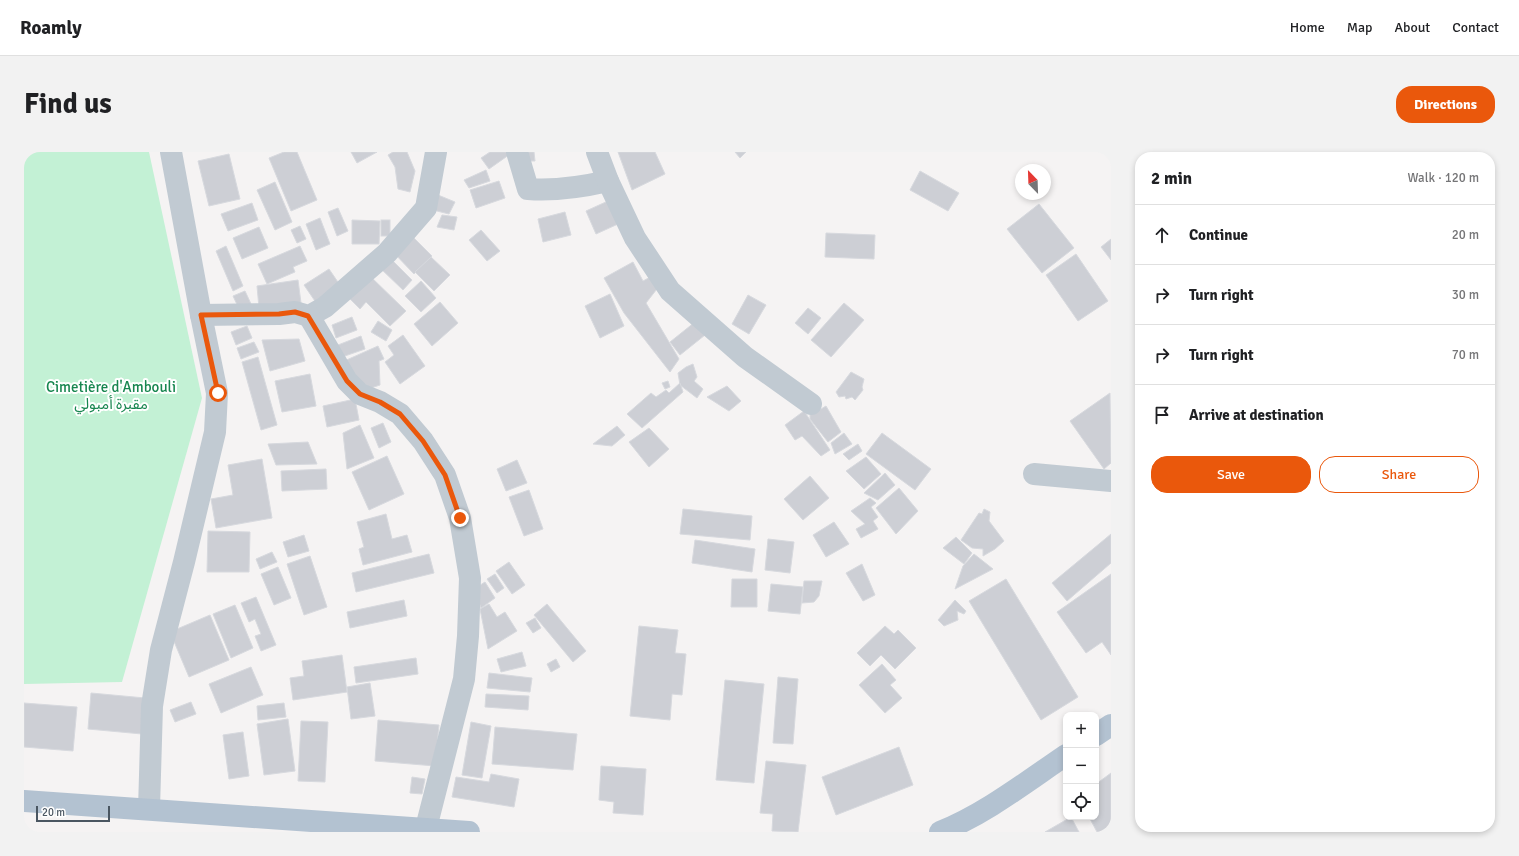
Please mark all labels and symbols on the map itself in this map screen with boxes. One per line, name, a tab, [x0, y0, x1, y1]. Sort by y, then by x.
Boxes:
north arrow	[1015, 164, 1051, 200]
park label: Cimetière d'Ambouli مقبرة أمبولي	[46, 378, 176, 415]
route start	[209, 384, 227, 402]
route end	[451, 509, 469, 527]
scale bar	[36, 804, 110, 823]

